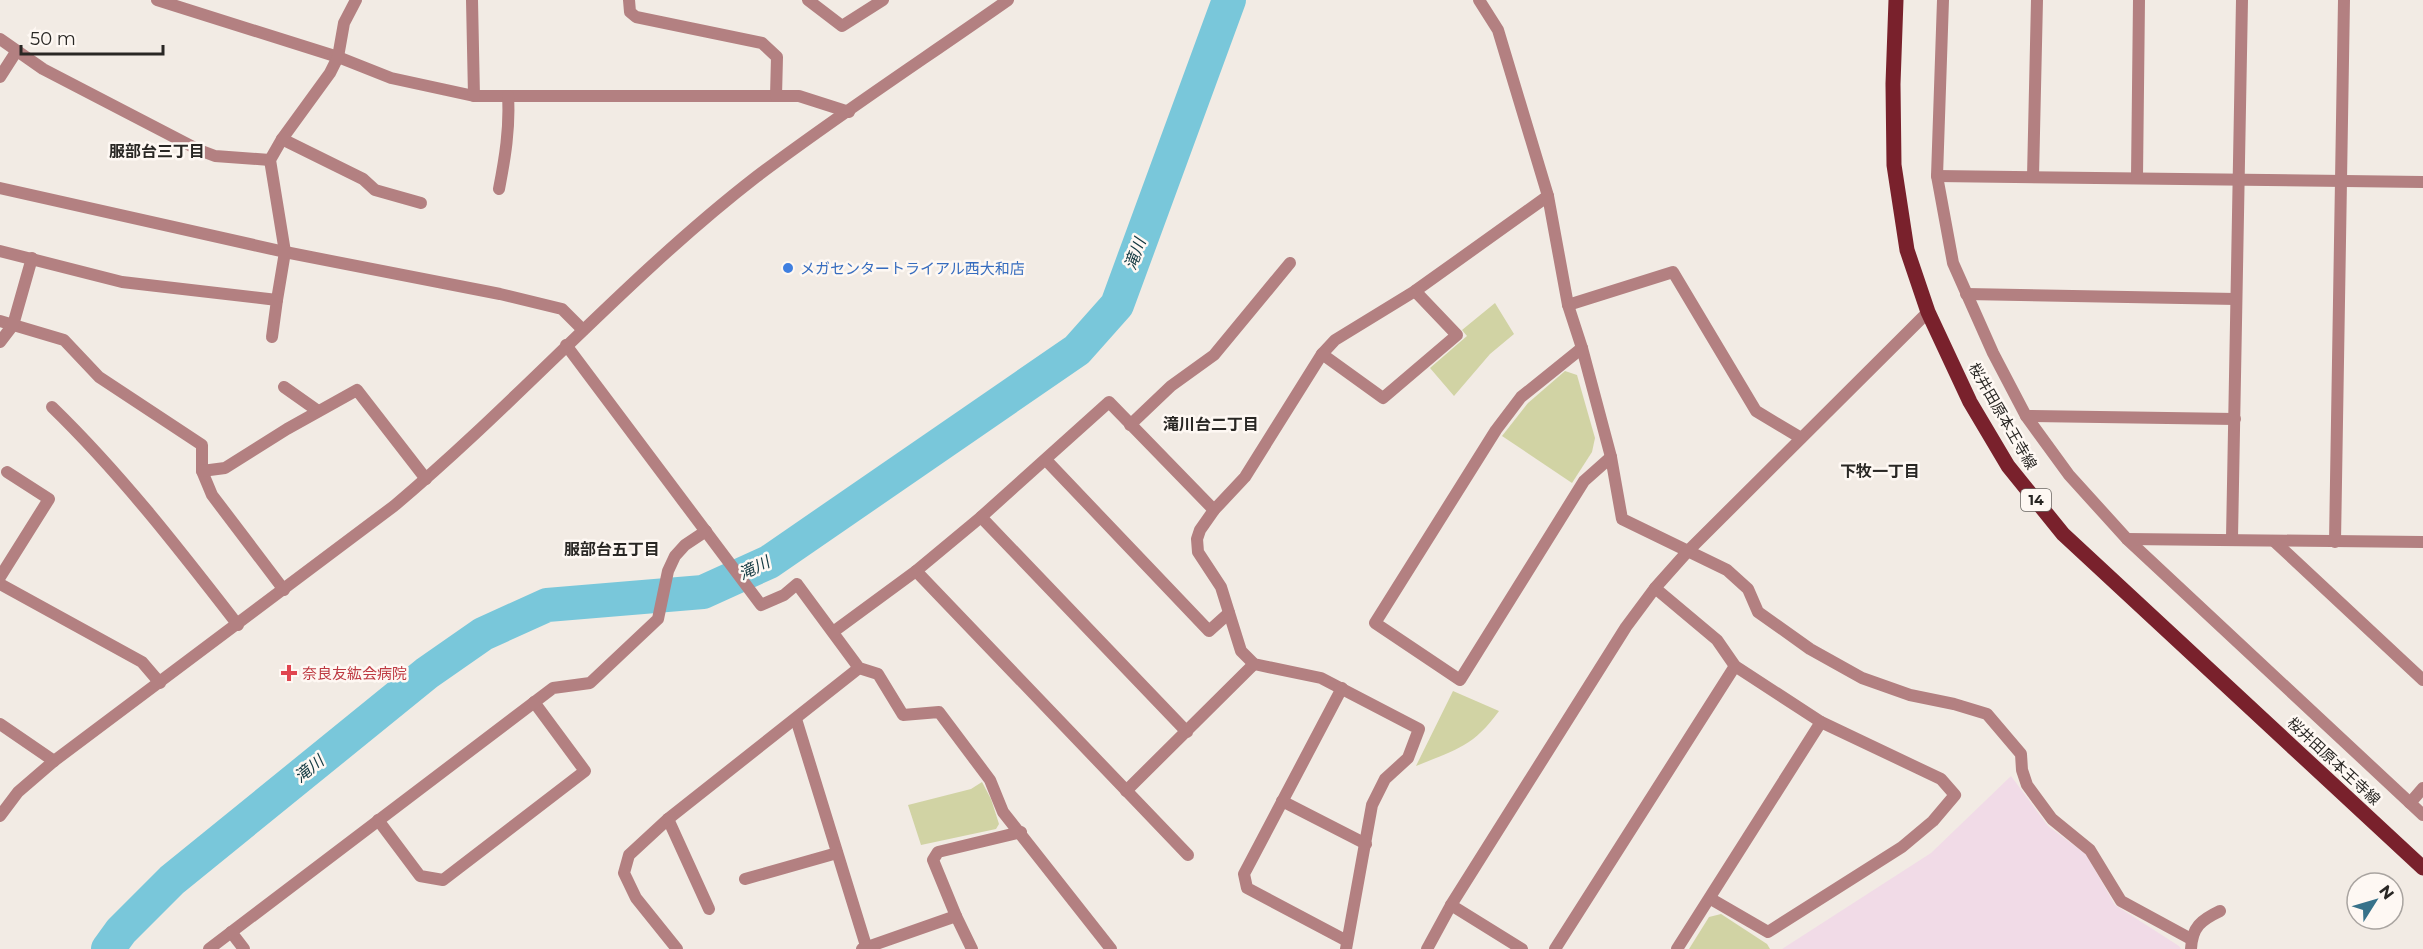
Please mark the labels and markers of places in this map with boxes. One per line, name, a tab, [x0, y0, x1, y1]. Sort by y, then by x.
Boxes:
place label: メガセンタートライアル西大和店	[800, 259, 1025, 278]
marker: メガセンタートライアル西大和店	[781, 261, 795, 275]
marker: 奈良友紘会病院	[280, 664, 298, 682]
place label: 奈良友紘会病院	[302, 664, 407, 683]

